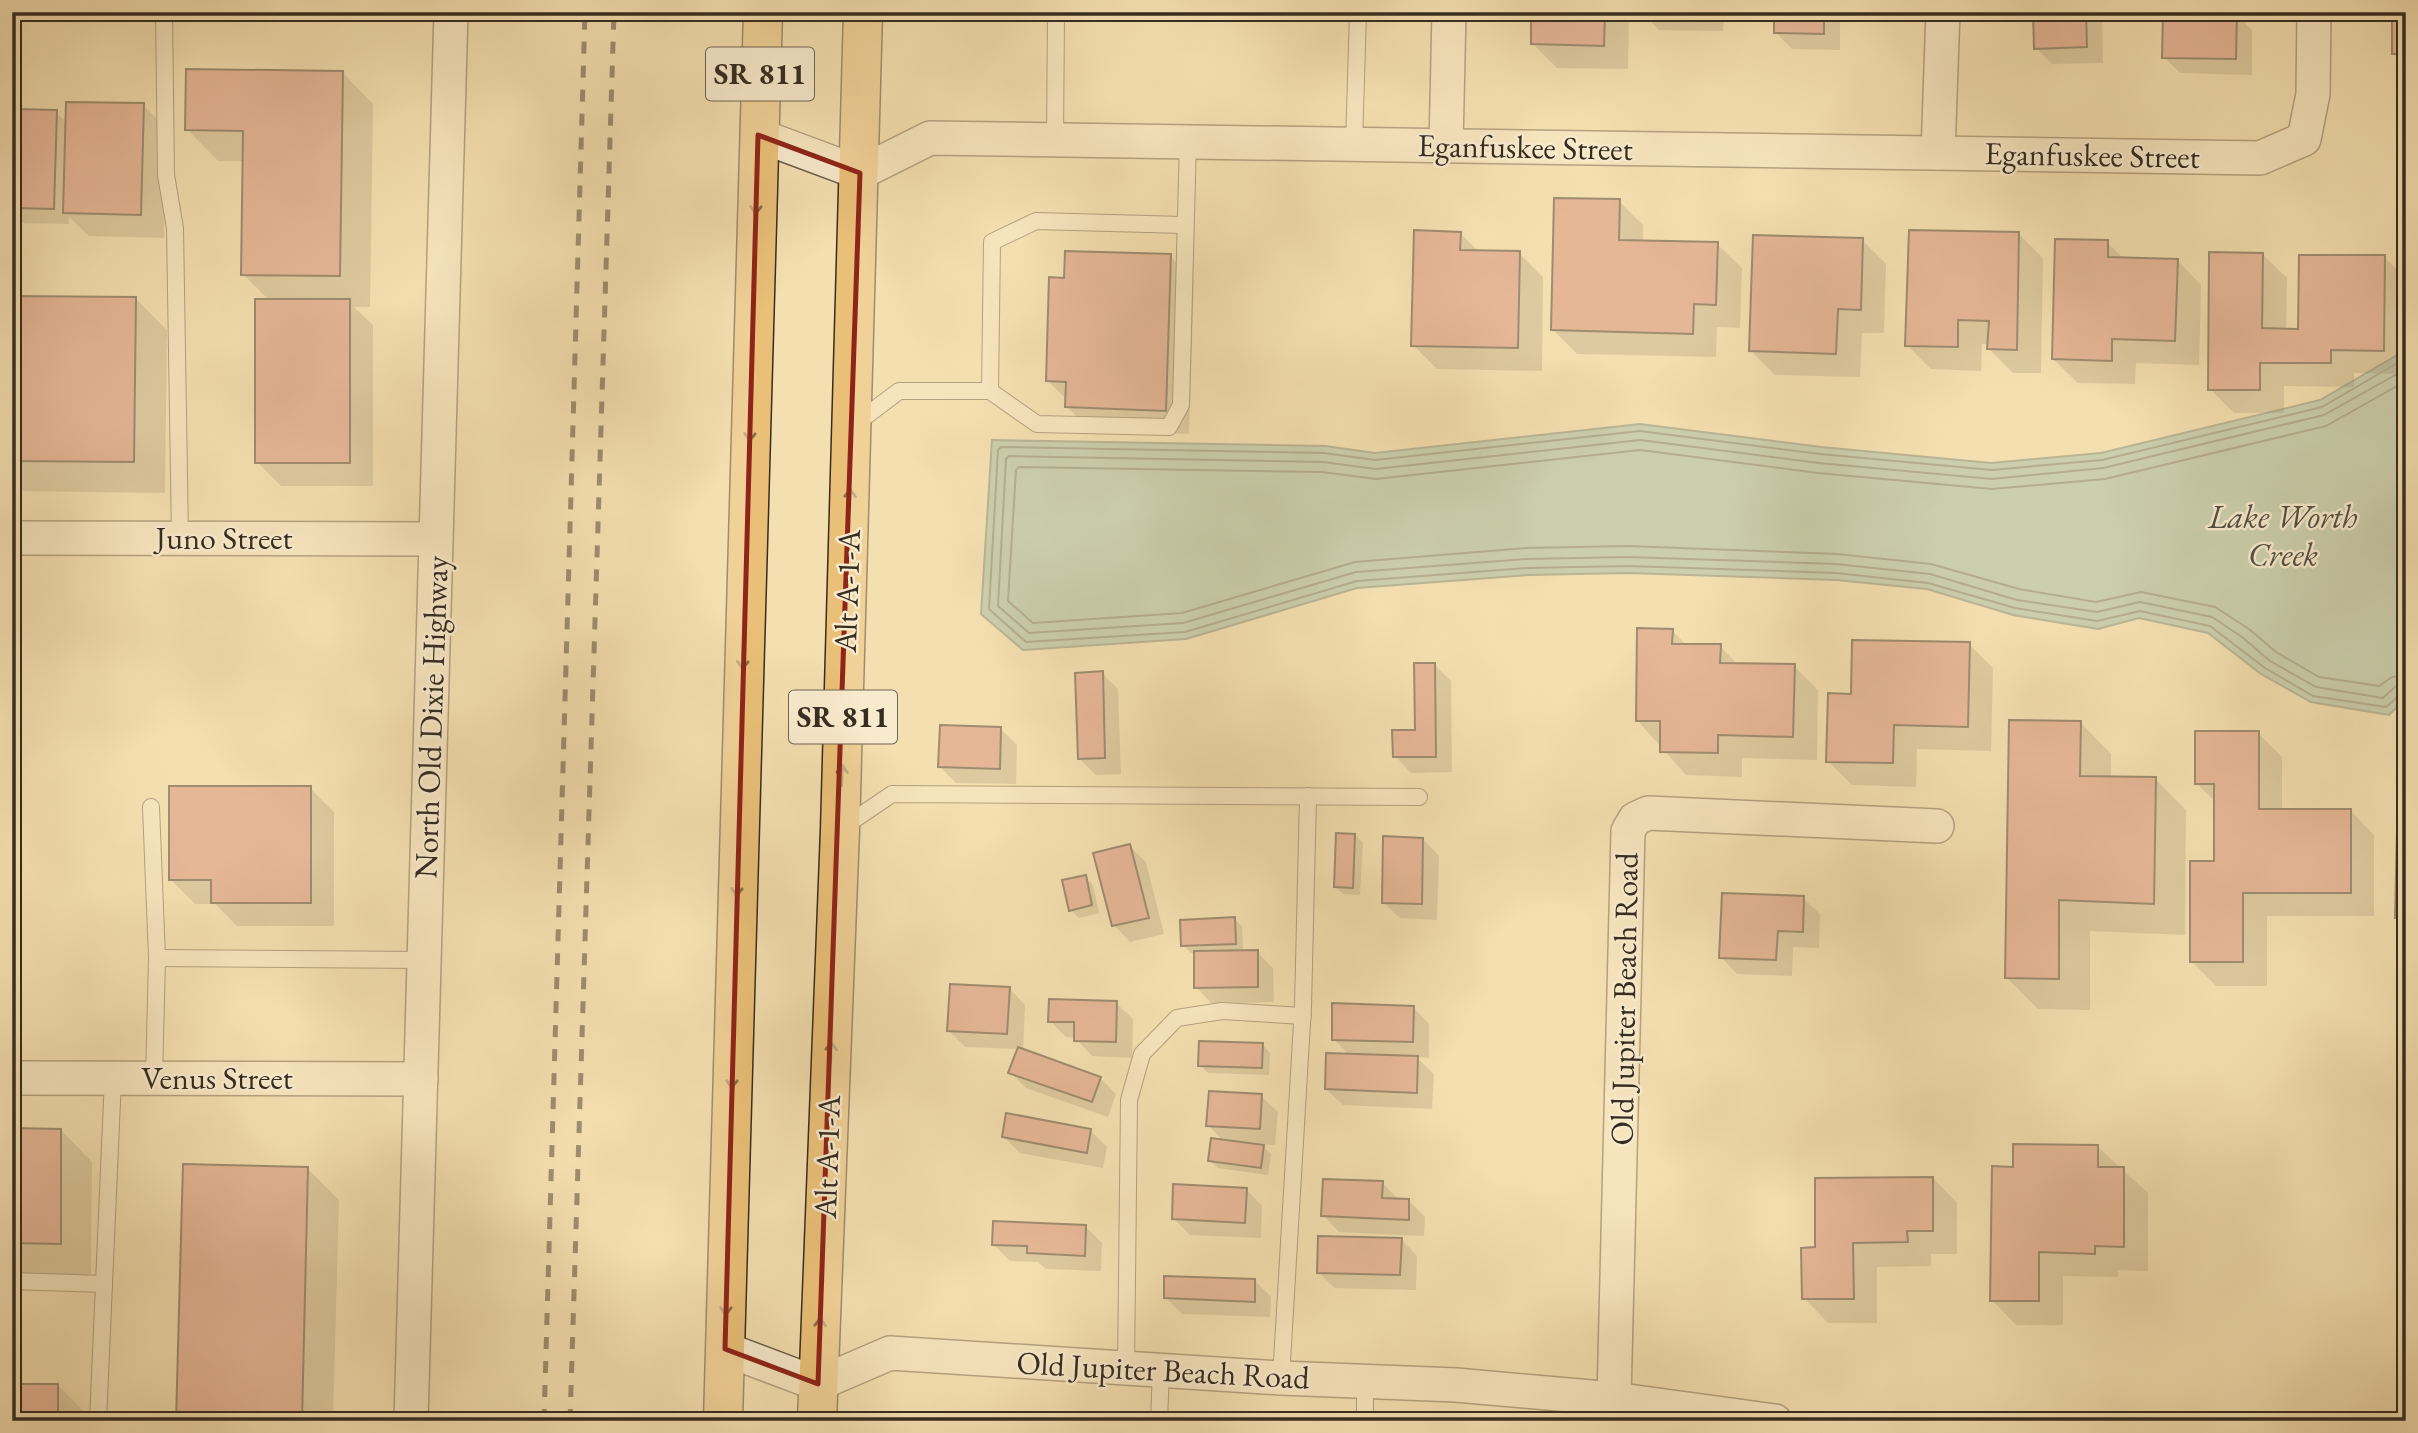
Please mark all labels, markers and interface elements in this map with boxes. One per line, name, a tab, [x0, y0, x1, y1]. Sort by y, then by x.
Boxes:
road number: SR 811	[706, 48, 814, 100]
street label: Eganfuskee Street	[1417, 124, 1633, 170]
street label: Eganfuskee Street	[1984, 132, 2200, 178]
one-way arrow	[749, 192, 762, 215]
one-way arrow	[743, 419, 756, 442]
one-way arrow	[843, 488, 857, 511]
water label: Lake Worth Creek	[2207, 495, 2358, 576]
street label: Juno Street	[152, 517, 293, 559]
street label: Alt A-1-A	[824, 528, 870, 654]
street label: North Old Dixie Highway	[404, 554, 458, 879]
one-way arrow	[737, 647, 750, 670]
road number: SR 811	[789, 690, 897, 744]
one-way arrow	[835, 764, 848, 787]
street label: Old Jupiter Beach Road	[1600, 851, 1648, 1146]
one-way arrow	[731, 874, 744, 897]
one-way arrow	[825, 1041, 838, 1064]
street label: Venus Street	[141, 1057, 293, 1099]
one-way arrow	[725, 1066, 739, 1089]
street label: Alt A-1-A	[804, 1094, 850, 1220]
one-way arrow	[719, 1293, 733, 1316]
one-way arrow	[813, 1317, 826, 1340]
street label: Old Jupiter Beach Road	[1015, 1341, 1311, 1399]

